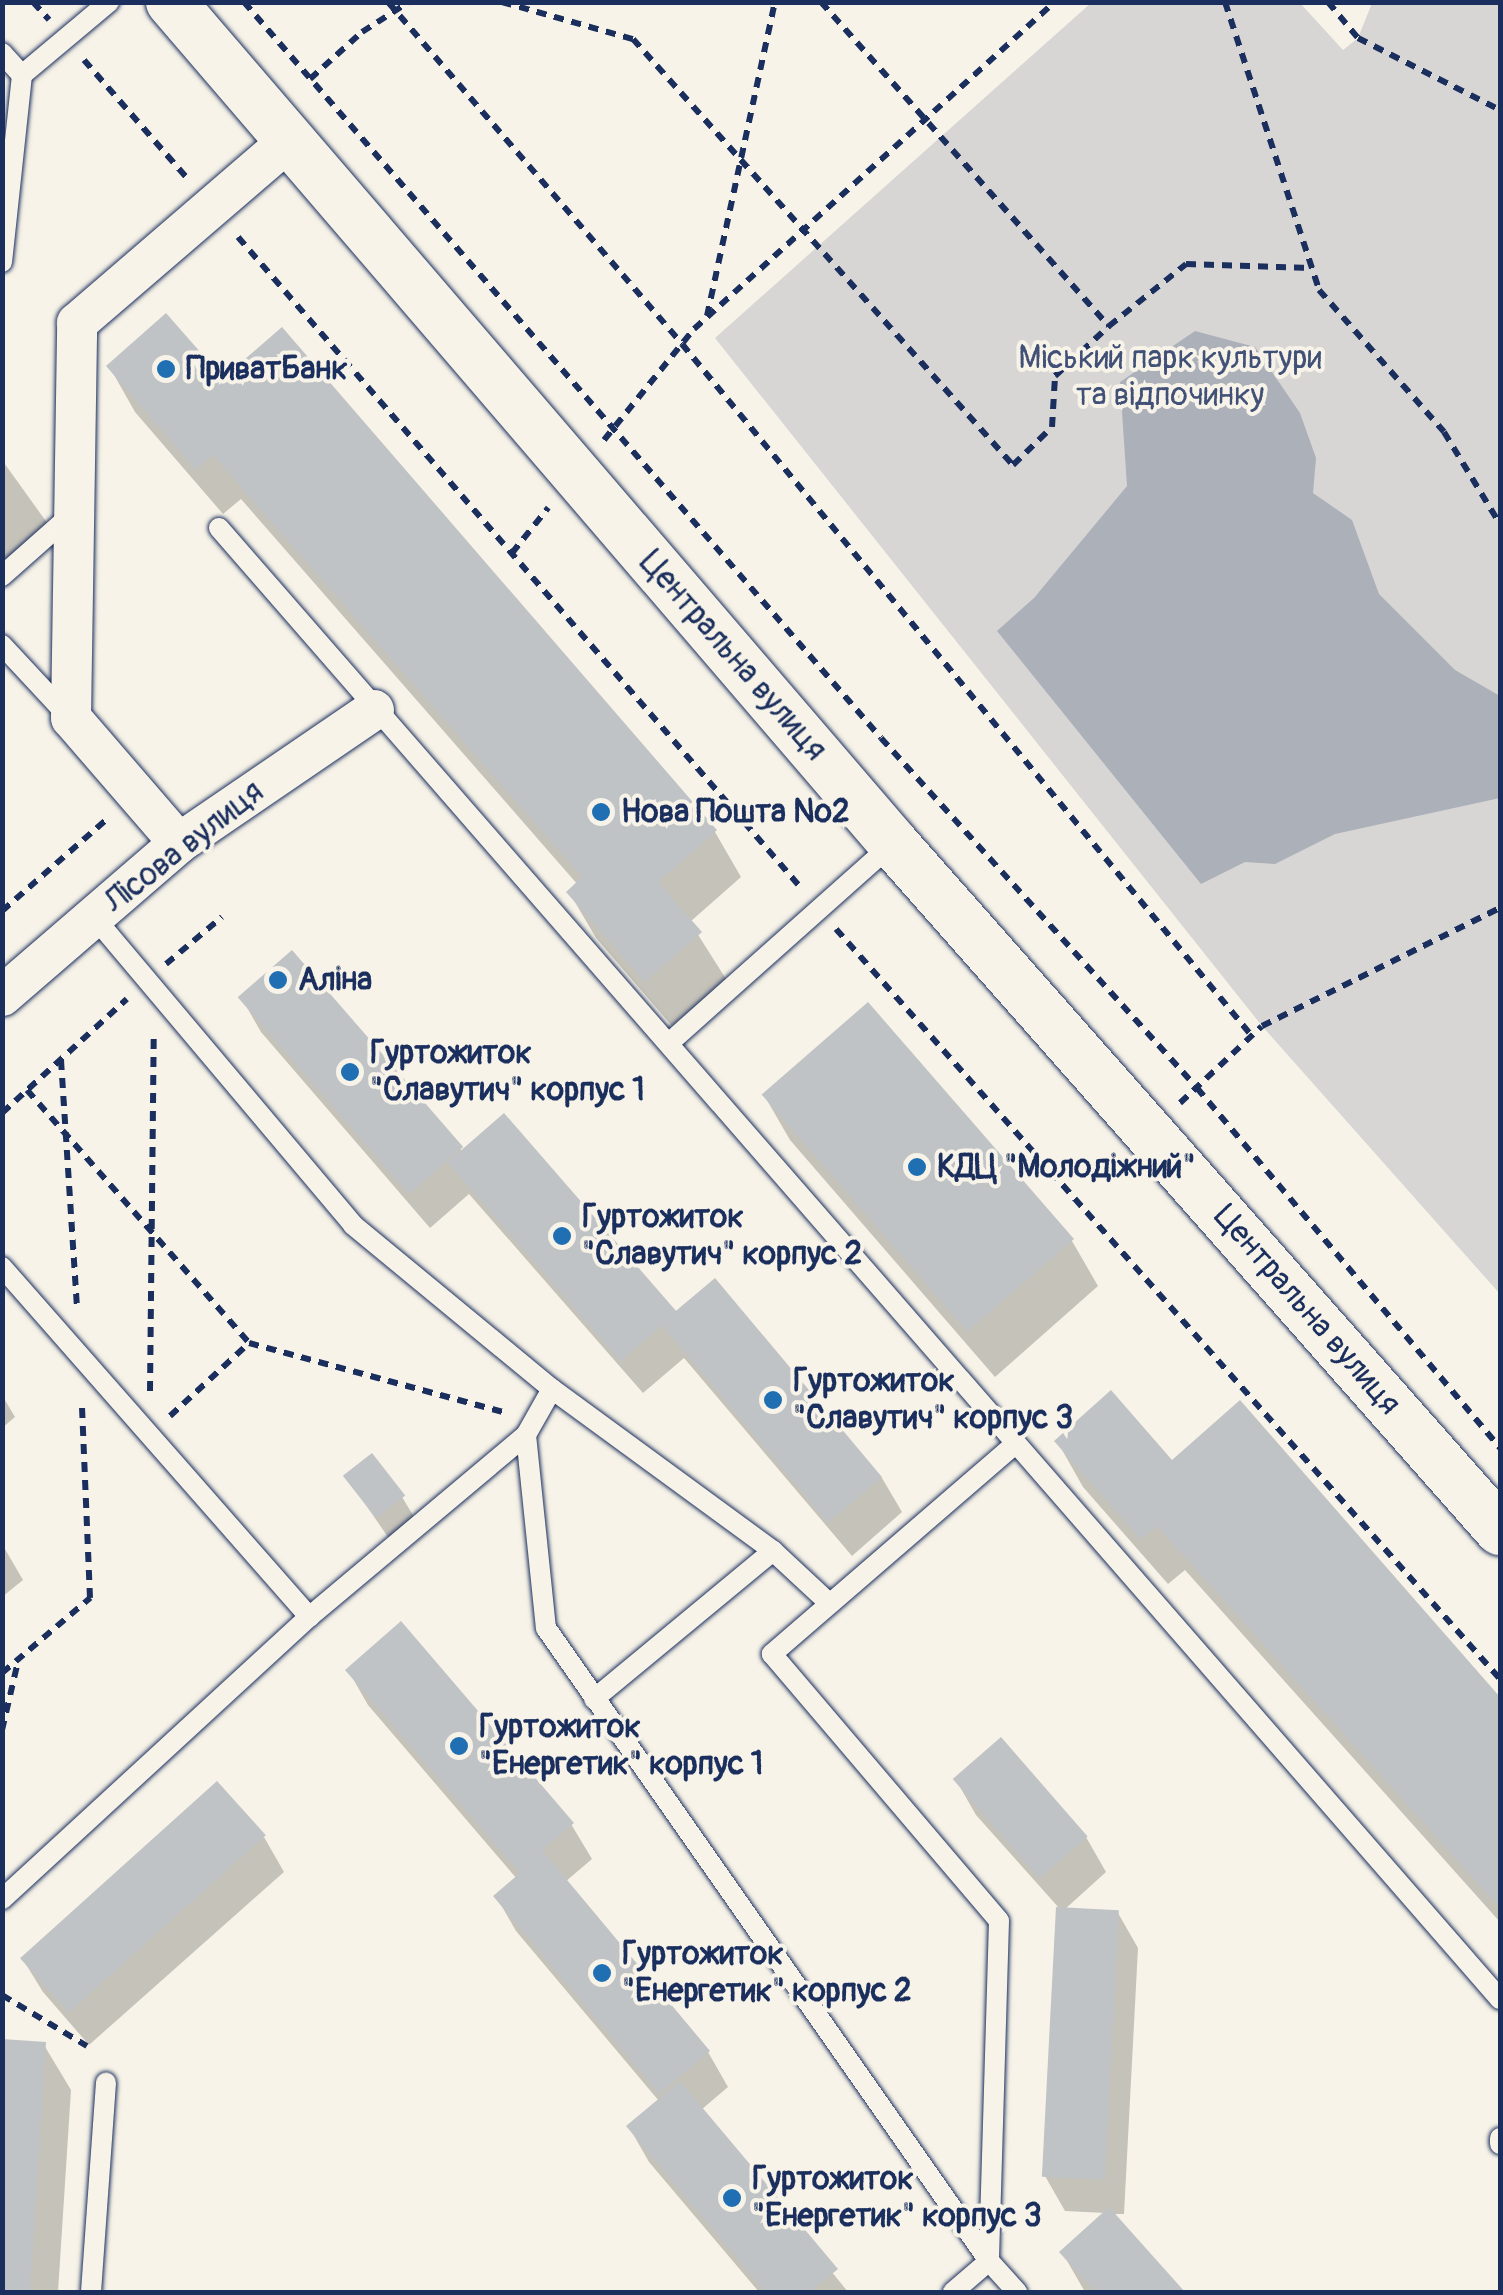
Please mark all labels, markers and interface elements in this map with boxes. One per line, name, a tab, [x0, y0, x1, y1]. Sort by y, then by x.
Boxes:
park label: Міський парк культури та відпочинку	[1018, 340, 1322, 415]
place label: ПриватБанк	[186, 350, 348, 388]
marker: ПриватБанк	[155, 358, 177, 380]
street label: Центральна вулиця	[631, 543, 835, 769]
street label: Лісова вулиця	[97, 773, 271, 921]
place label: Нова Пошта №2	[621, 793, 850, 831]
marker: Нова Пошта №2	[590, 801, 612, 823]
place label: Аліна	[298, 961, 372, 999]
marker: Аліна	[267, 969, 289, 991]
place label: Гуртожиток "Славутич" корпус 1	[370, 1035, 645, 1110]
marker: Гуртожиток "Славутич" корпус 1	[339, 1061, 361, 1083]
place label: КДЦ "Молодіжний"	[937, 1148, 1195, 1186]
marker: КДЦ "Молодіжний"	[906, 1156, 928, 1178]
street label: Центральна вулиця	[1205, 1197, 1409, 1423]
place label: Гуртожиток "Славутич" корпус 2	[582, 1199, 862, 1274]
marker: Гуртожиток "Славутич" корпус 2	[551, 1225, 573, 1247]
place label: Гуртожиток "Славутич" корпус 3	[793, 1363, 1073, 1438]
marker: Гуртожиток "Славутич" корпус 3	[762, 1389, 784, 1411]
place label: Гуртожиток "Енергетик" корпус 1	[479, 1709, 763, 1784]
marker: Гуртожиток "Енергетик" корпус 1	[448, 1735, 470, 1757]
place label: Гуртожиток "Енергетик" корпус 2	[622, 1936, 912, 2011]
marker: Гуртожиток "Енергетик" корпус 2	[591, 1962, 613, 1984]
place label: Гуртожиток "Енергетик" корпус 3	[752, 2161, 1042, 2236]
marker: Гуртожиток "Енергетик" корпус 3	[721, 2187, 743, 2209]

